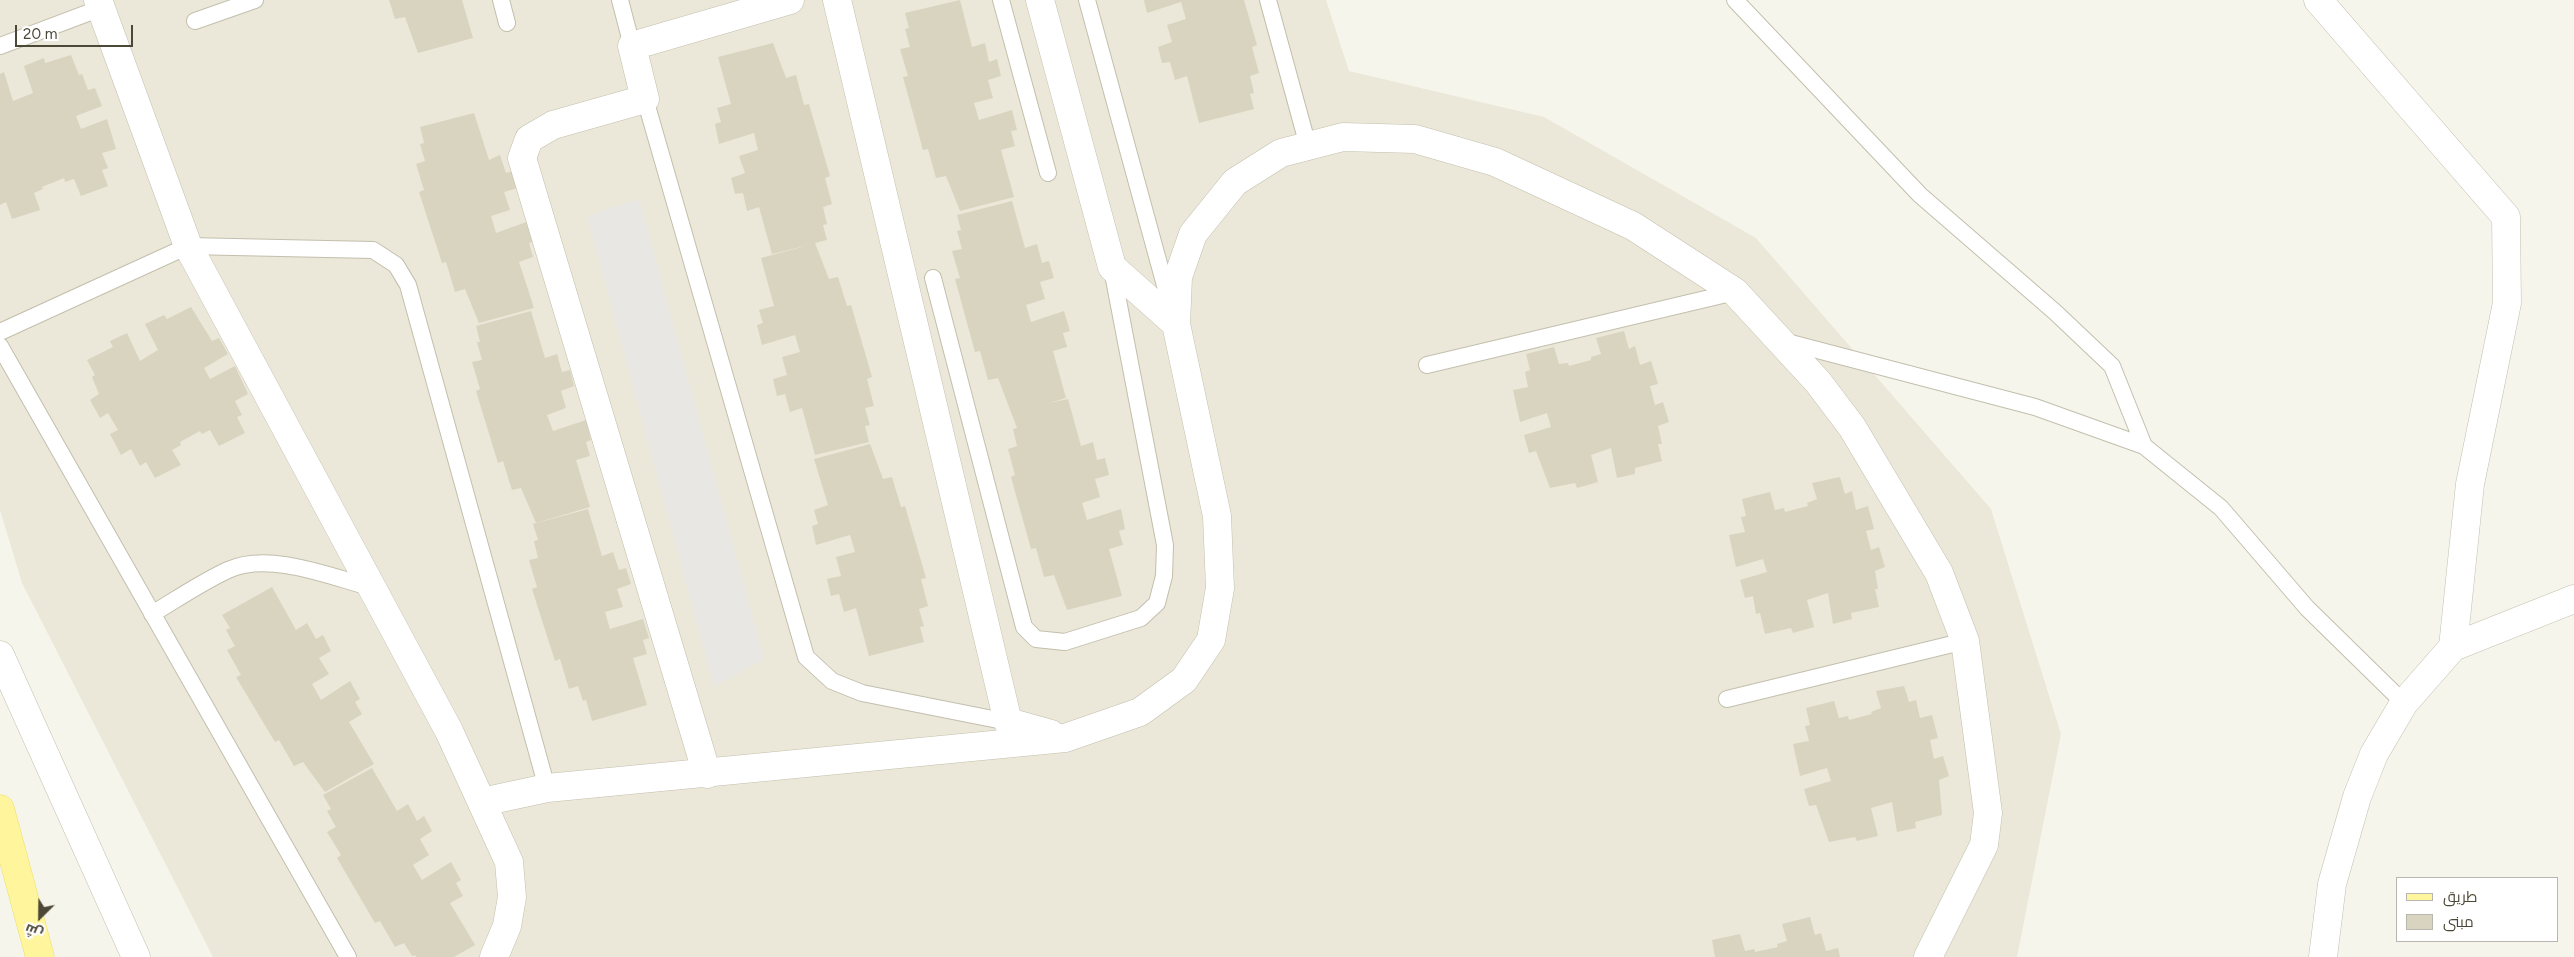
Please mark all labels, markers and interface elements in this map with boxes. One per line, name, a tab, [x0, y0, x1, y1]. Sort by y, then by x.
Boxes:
scale bar	[18, 15, 135, 47]
text: 20 m	[23, 25, 57, 43]
legend	[2396, 877, 2559, 942]
text: طريق	[2443, 888, 2477, 906]
north arrow	[15, 892, 65, 942]
text: مبنى	[2443, 913, 2474, 931]
text: ش	[22, 920, 46, 943]

